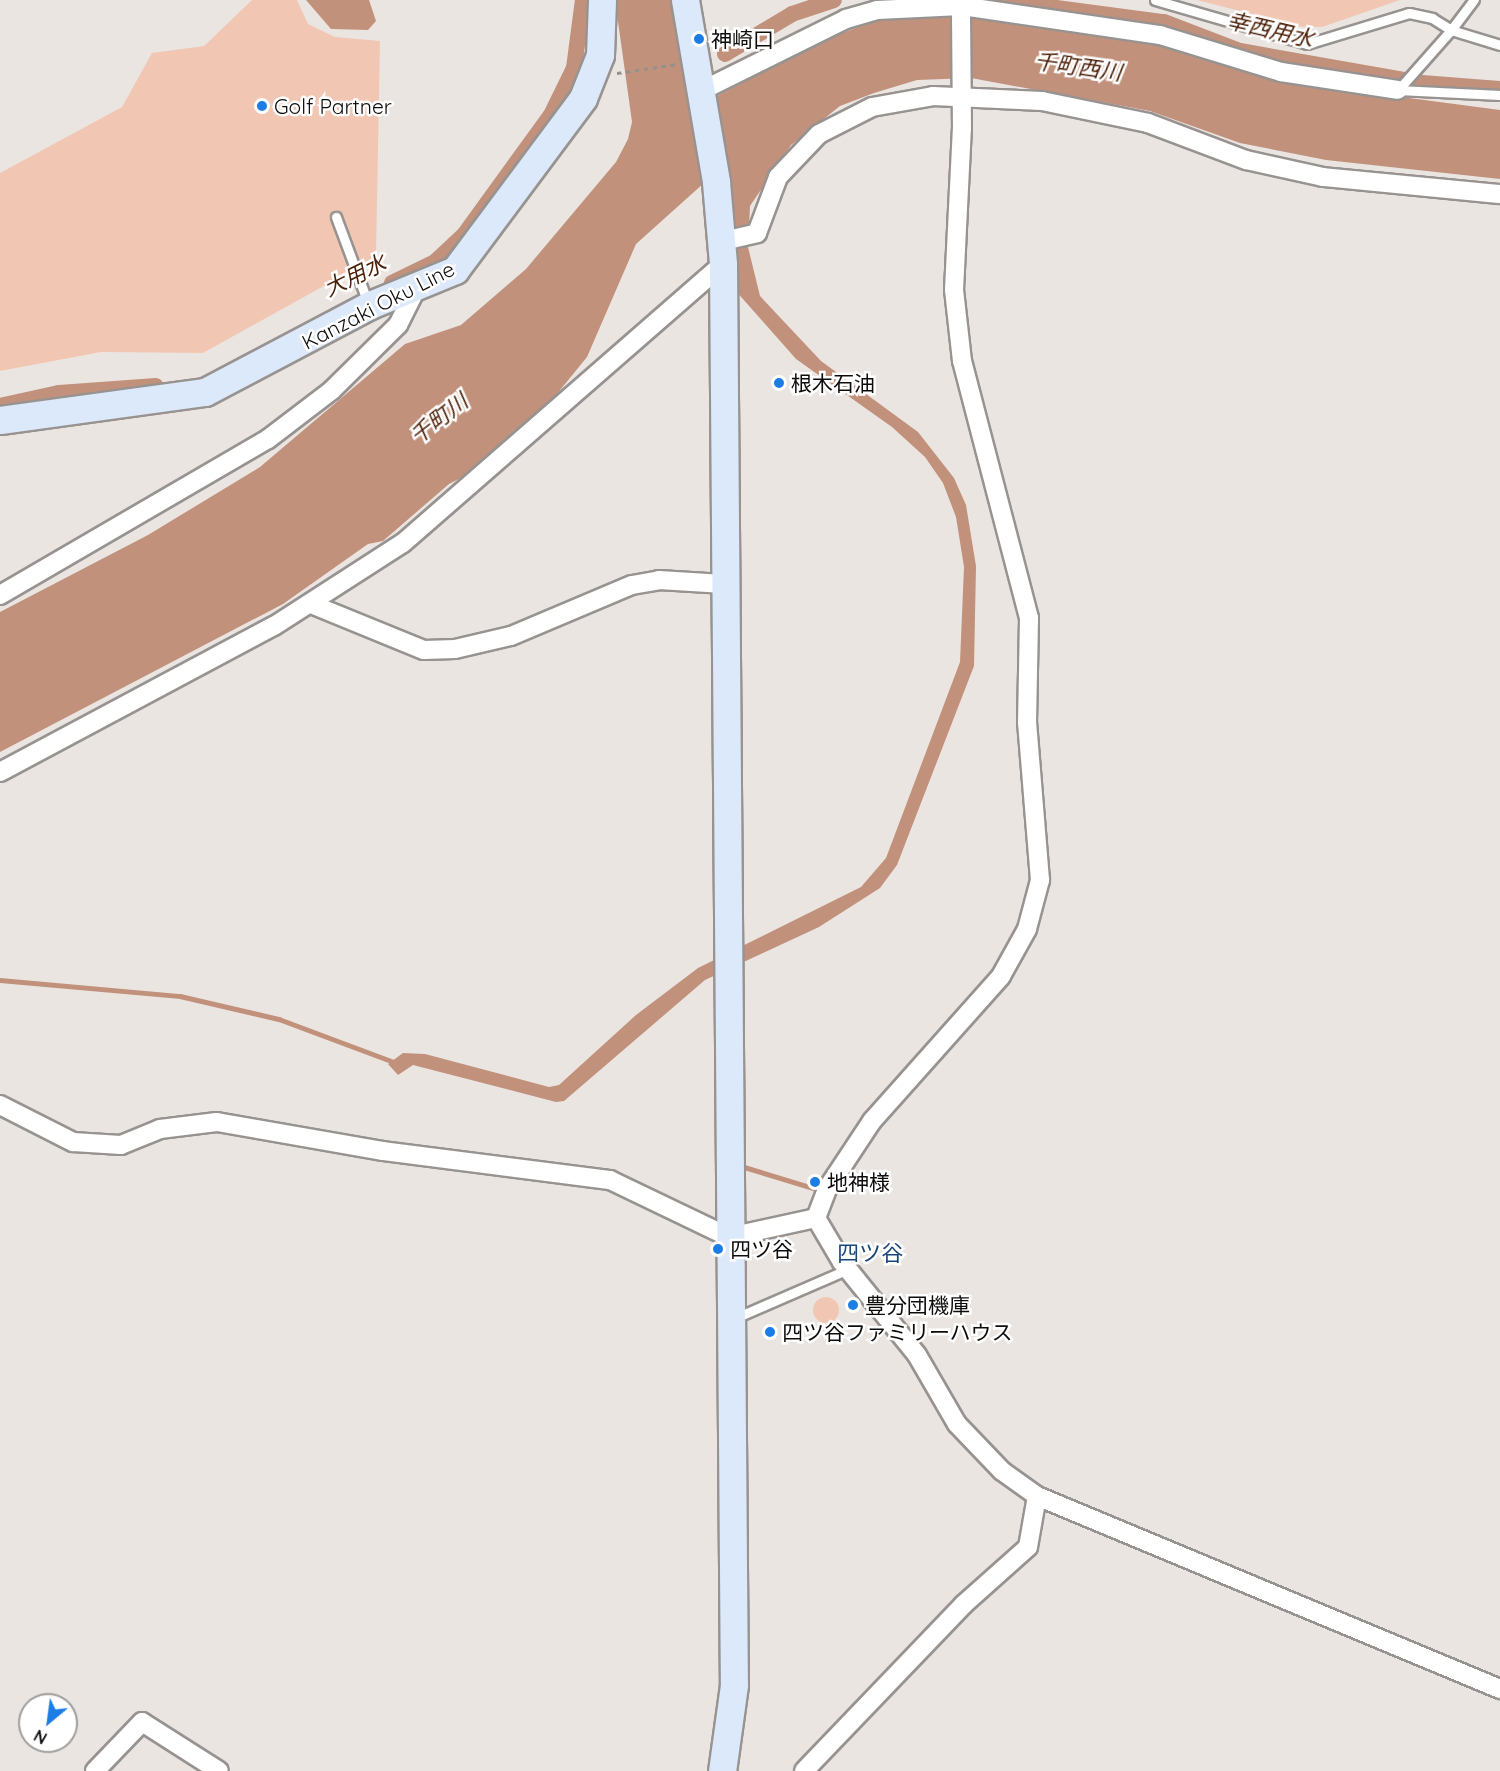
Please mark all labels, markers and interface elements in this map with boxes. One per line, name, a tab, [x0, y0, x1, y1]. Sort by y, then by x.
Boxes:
water label: 幸西用水	[1224, 7, 1316, 53]
place label: 神崎口	[711, 26, 774, 52]
marker: 神崎口	[692, 32, 706, 46]
water label: 千町西川	[1033, 48, 1123, 86]
place label: Golf Partner	[274, 93, 392, 119]
marker: Golf Partner	[255, 99, 269, 113]
water label: 大用水	[320, 250, 390, 302]
street label: Kanzaki Oku Line	[298, 256, 458, 354]
place label: 根木石油	[791, 370, 875, 396]
marker: 根木石油	[772, 376, 786, 390]
water label: 千町川	[405, 388, 473, 450]
place label: 地神様	[827, 1169, 890, 1195]
marker: 地神様	[808, 1175, 822, 1189]
place label: 四ツ谷	[730, 1236, 793, 1262]
district label: 四ツ谷	[837, 1241, 903, 1267]
marker: 四ツ谷	[711, 1242, 725, 1256]
place label: 豊分団機庫	[865, 1292, 970, 1318]
marker: 豊分団機庫	[846, 1298, 860, 1312]
place label: 四ツ谷ファミリーハウス	[782, 1319, 1013, 1345]
marker: 四ツ谷ファミリーハウス	[763, 1325, 777, 1339]
north arrow	[18, 1693, 78, 1753]
text: N	[30, 1725, 50, 1749]

